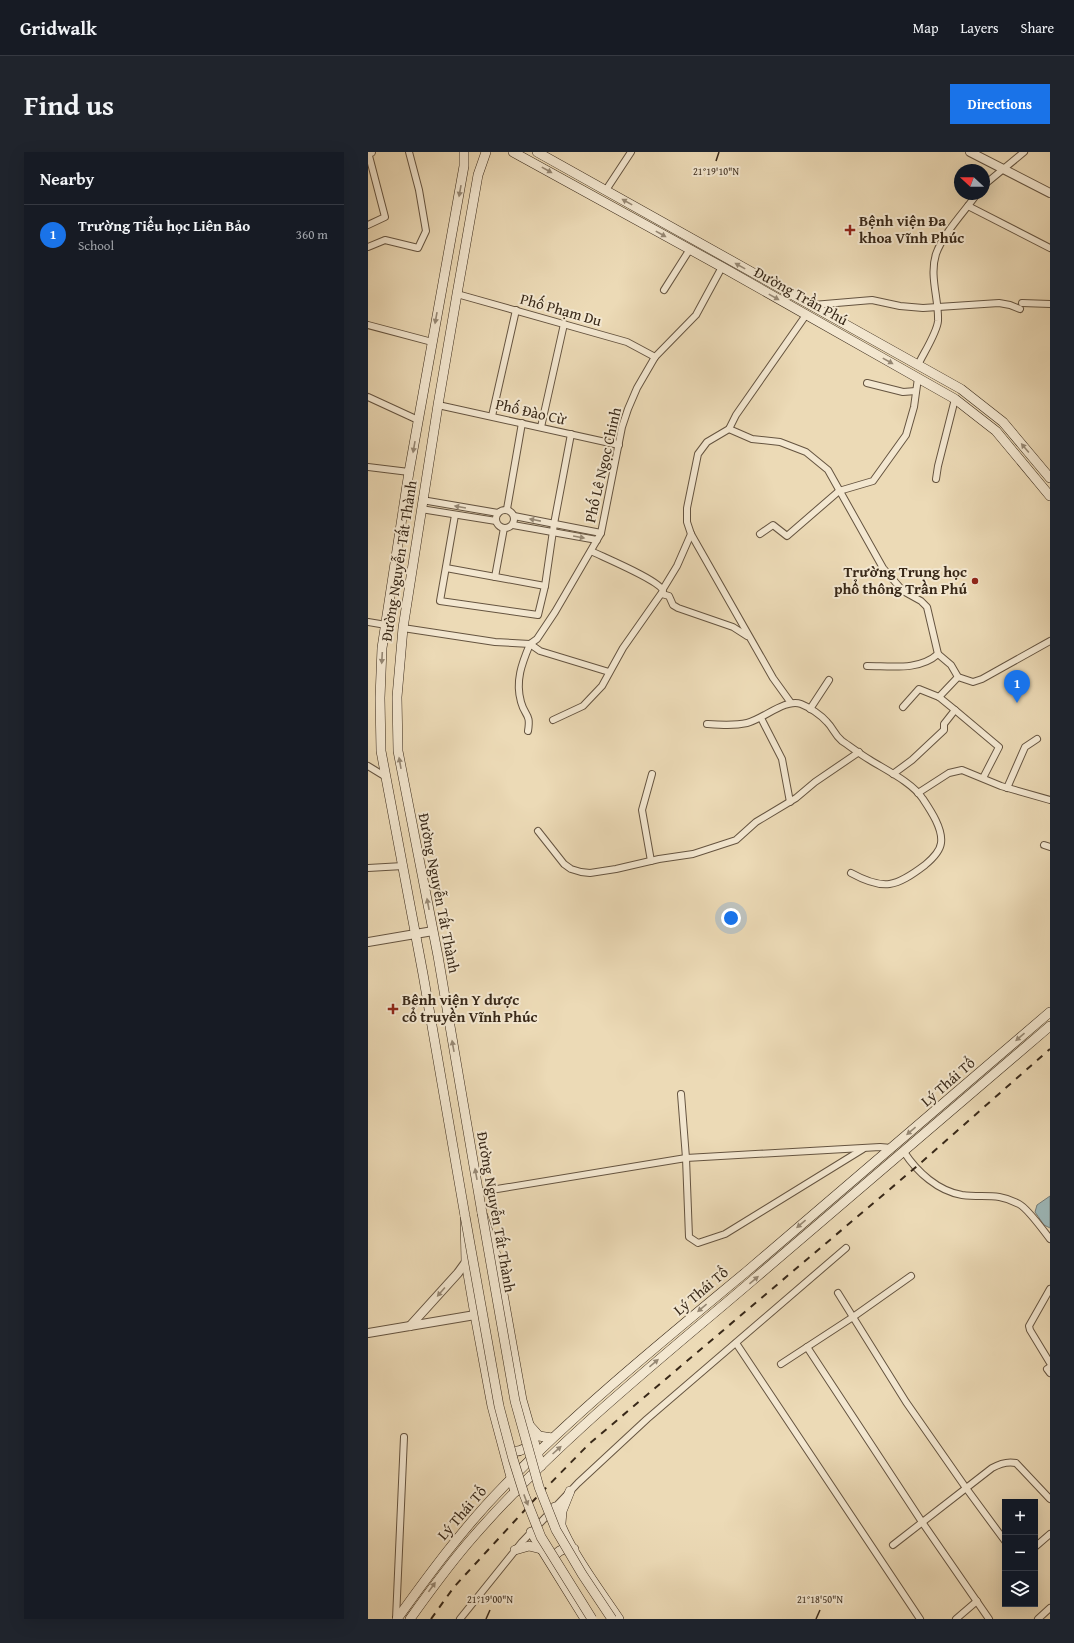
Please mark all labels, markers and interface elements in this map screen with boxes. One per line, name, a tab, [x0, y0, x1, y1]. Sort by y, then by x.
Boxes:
text: Gridwalk	[20, 14, 97, 42]
text: Map	[913, 18, 939, 38]
text: Layers	[961, 18, 999, 38]
text: Share	[1021, 18, 1054, 38]
text: Find us	[24, 84, 114, 125]
button: Directions	[950, 84, 1050, 124]
text: 21°19'10"N	[693, 164, 739, 179]
north arrow	[954, 164, 990, 200]
text: Nearby	[40, 166, 94, 191]
one-way arrow	[541, 167, 553, 174]
one-way arrow	[456, 184, 462, 197]
one-way arrow	[621, 199, 633, 206]
place label: Bệnh viện Đa khoa Vĩnh Phúc	[859, 210, 964, 248]
text: Trường Tiểu học Liên Bảo	[78, 215, 250, 236]
marker: Bệnh viện Đa khoa Vĩnh Phúc	[844, 224, 856, 236]
text: 1	[50, 225, 56, 244]
text: 360 m	[296, 225, 328, 244]
one-way arrow	[655, 230, 667, 237]
text: School	[78, 236, 114, 255]
street label: Đường Trần Phú	[751, 261, 853, 330]
one-way arrow	[735, 262, 746, 269]
street label: Phố Phạm Du	[518, 288, 605, 331]
one-way arrow	[769, 294, 780, 300]
one-way arrow	[433, 312, 439, 325]
one-way arrow	[882, 357, 894, 364]
street label: Phố Đào Cừ	[494, 393, 569, 430]
street label: Phố Lê Ngọc Chinh	[579, 405, 626, 525]
one-way arrow	[411, 440, 417, 453]
one-way arrow	[1020, 443, 1029, 453]
street label: Đường Nguyễn Tất Thành	[375, 478, 422, 643]
one-way arrow	[454, 503, 466, 509]
one-way arrow	[529, 517, 541, 523]
one-way arrow	[573, 534, 585, 540]
place label: Trường Trung học phổ thông Trần Phú	[834, 561, 967, 599]
marker: Trường Trung học phổ thông Trần Phú	[970, 576, 980, 586]
one-way arrow	[378, 652, 385, 664]
pin: 1	[1004, 670, 1030, 703]
one-way arrow	[397, 757, 403, 769]
street label: Đường Nguyễn Tất Thành	[414, 811, 465, 975]
one-way arrow	[424, 898, 430, 911]
your location	[721, 908, 741, 928]
place label: Bệnh viện Y dược cổ truyền Vĩnh Phúc	[402, 989, 538, 1027]
marker: Bệnh viện Y dược cổ truyền Vĩnh Phúc	[387, 1003, 399, 1015]
one-way arrow	[1015, 1033, 1026, 1042]
one-way arrow	[450, 1040, 456, 1052]
street label: Lý Thái Tổ	[916, 1052, 980, 1111]
one-way arrow	[906, 1127, 917, 1136]
street label: Đường Nguyễn Tất Thành	[472, 1130, 521, 1294]
one-way arrow	[472, 1168, 478, 1180]
one-way arrow	[796, 1220, 807, 1229]
street label: Lý Thái Tổ	[669, 1261, 733, 1320]
one-way arrow	[748, 1275, 759, 1284]
one-way arrow	[437, 1287, 446, 1297]
one-way arrow	[697, 1304, 708, 1313]
one-way arrow	[649, 1359, 660, 1368]
one-way arrow	[552, 1445, 562, 1455]
street label: Lý Thái Tổ	[432, 1481, 491, 1544]
one-way arrow	[524, 1495, 530, 1507]
map controls	[1002, 1499, 1038, 1607]
button: +	[1002, 1499, 1038, 1535]
button: −	[1002, 1535, 1038, 1571]
button: layers	[1002, 1571, 1038, 1607]
one-way arrow	[428, 1582, 437, 1593]
text: 21°19'00"N	[467, 1592, 513, 1607]
text: 21°18'50"N	[797, 1592, 843, 1607]

